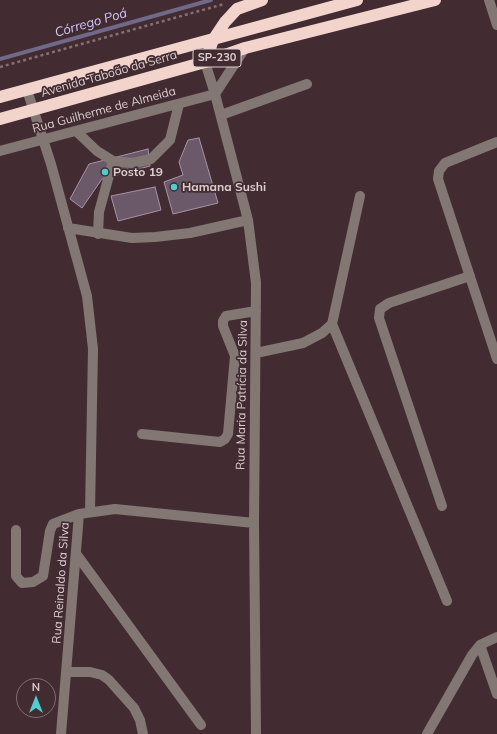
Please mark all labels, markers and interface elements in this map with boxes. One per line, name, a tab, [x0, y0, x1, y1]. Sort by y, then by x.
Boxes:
water label: Córrego Poá	[53, 5, 129, 41]
street label: Avenida Taboão da Serra	[39, 48, 179, 100]
road number: SP-230	[193, 49, 241, 67]
street label: Rua Guilherme de Almeida	[31, 84, 177, 136]
place label: Posto 19	[113, 165, 163, 179]
marker: Posto 19	[100, 167, 110, 177]
place label: Hamana Sushi	[182, 180, 266, 194]
marker: Hamana Sushi	[169, 182, 179, 192]
street label: Rua Maria Patrícia da Silva	[233, 320, 251, 470]
street label: Rua Reinaldo da Silva	[50, 522, 72, 644]
north arrow	[16, 678, 56, 718]
text: N	[32, 680, 40, 694]

